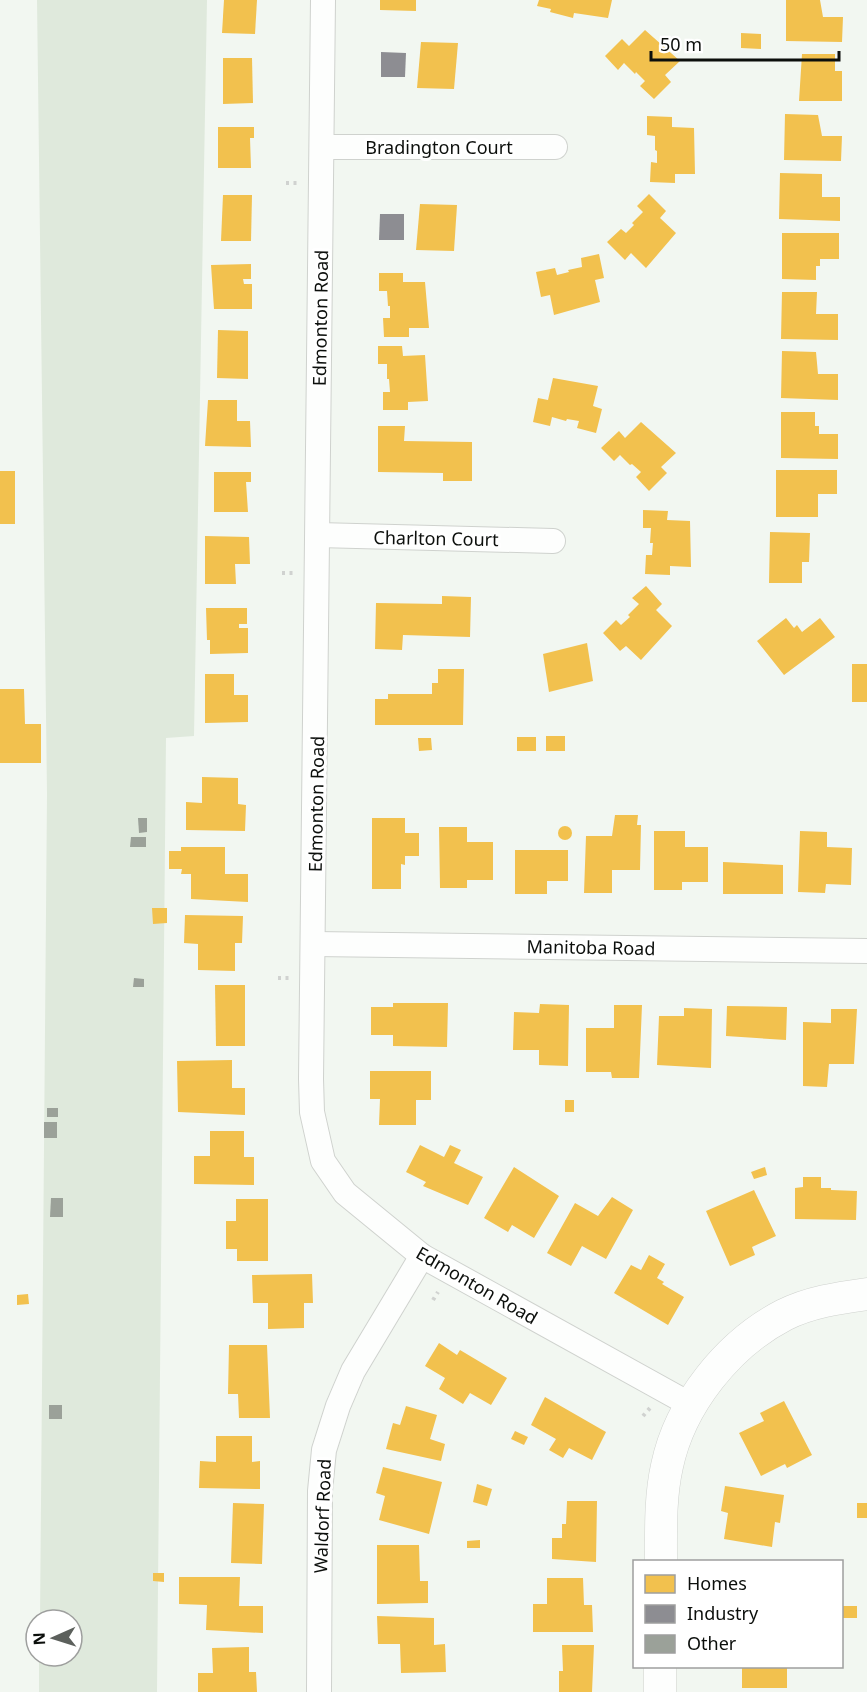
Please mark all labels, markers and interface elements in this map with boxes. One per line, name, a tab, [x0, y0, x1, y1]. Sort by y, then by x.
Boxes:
scale bar	[651, 24, 838, 62]
text: 50 m	[660, 32, 702, 56]
street label: Bradington Court	[365, 135, 513, 159]
street label: Edmonton Road	[307, 250, 333, 386]
street label: Charlton Court	[373, 525, 499, 551]
street label: Edmonton Road	[303, 736, 329, 872]
street label: Manitoba Road	[526, 934, 656, 960]
street label: Edmonton Road	[412, 1241, 542, 1329]
street label: Waldorf Road	[308, 1458, 336, 1574]
legend	[633, 1560, 843, 1668]
text: Homes	[687, 1571, 747, 1595]
text: Industry	[687, 1601, 759, 1625]
north arrow	[24, 1608, 84, 1668]
text: Other	[687, 1631, 737, 1655]
text: N	[28, 1632, 50, 1646]

